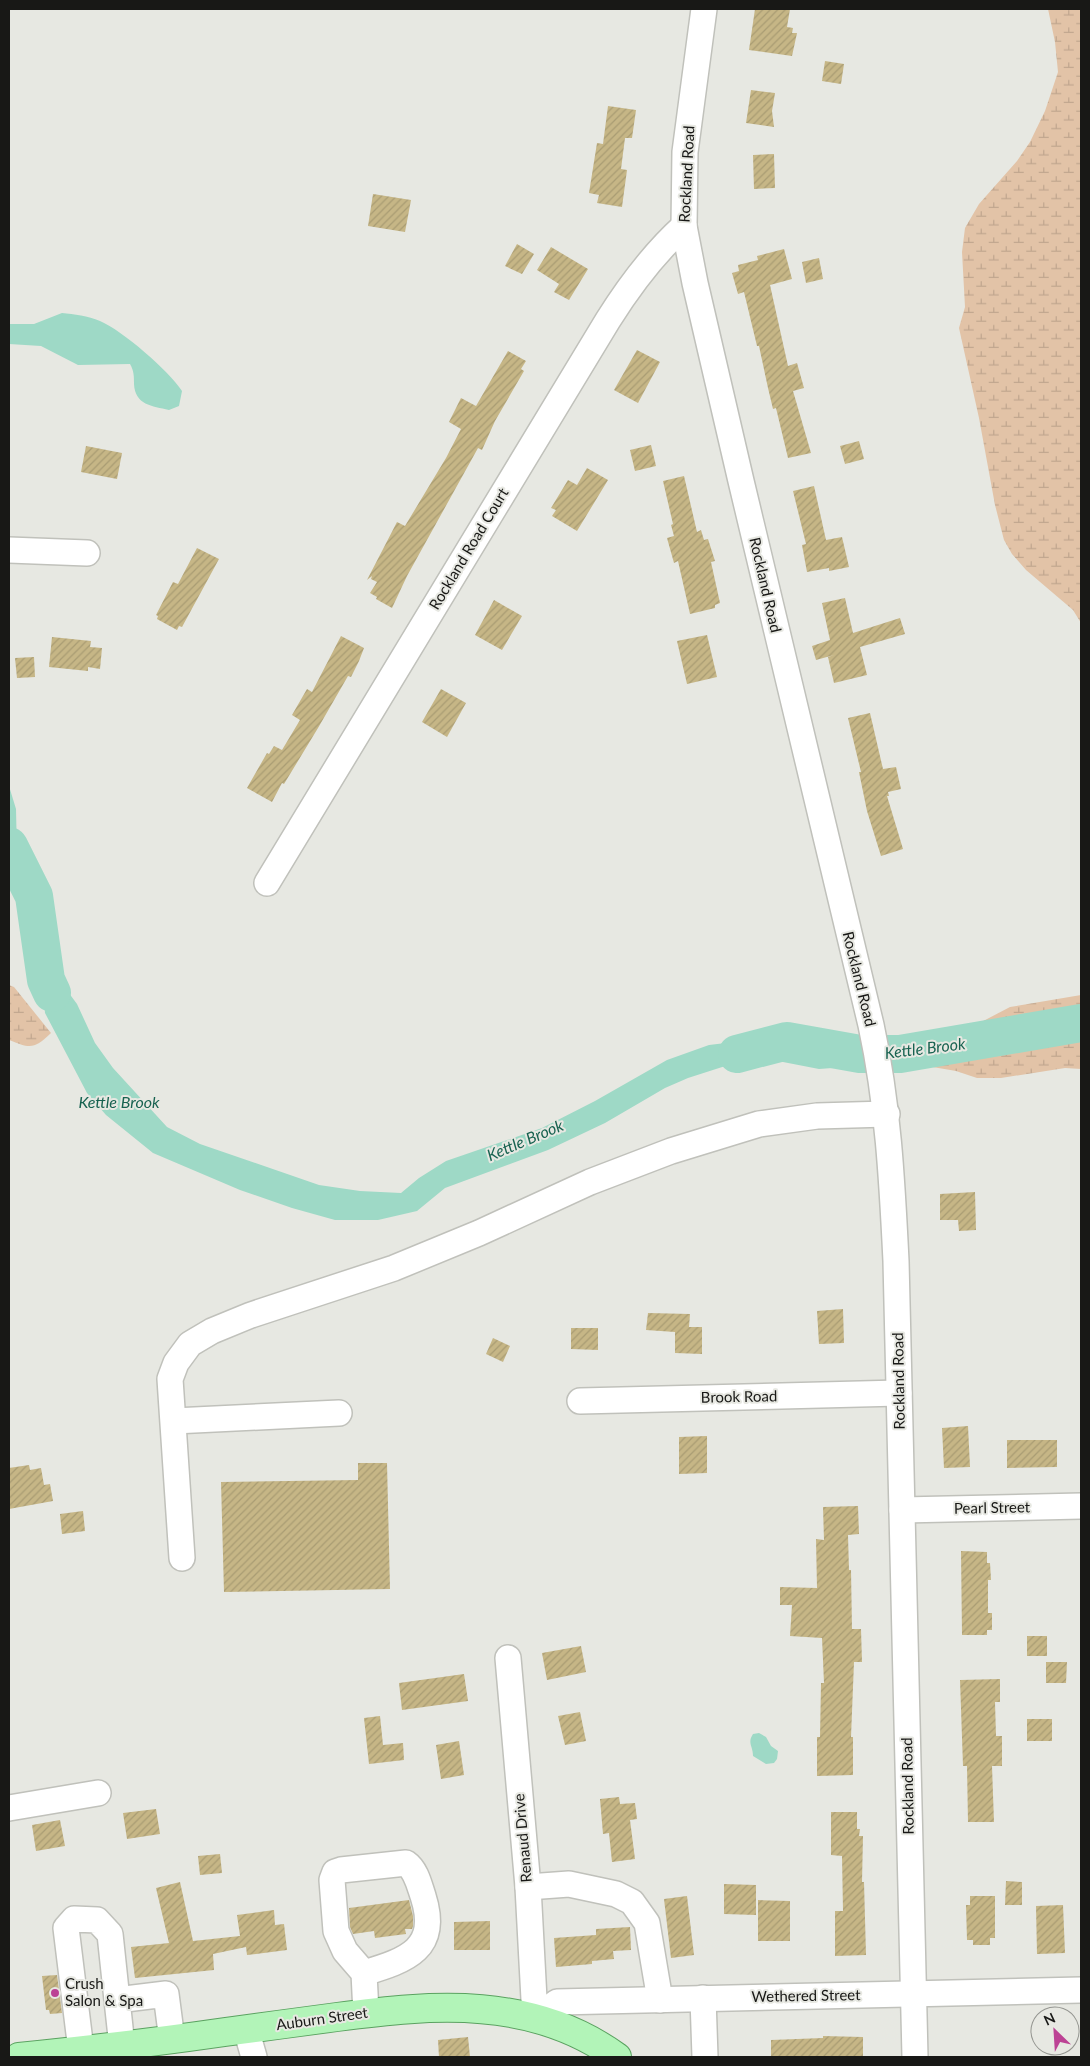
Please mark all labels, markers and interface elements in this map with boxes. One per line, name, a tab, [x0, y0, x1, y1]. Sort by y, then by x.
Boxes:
street label: Rockland Road	[674, 125, 698, 223]
street label: Rockland Road Court	[425, 484, 512, 612]
street label: Rockland Road	[746, 535, 786, 634]
street label: Rockland Road	[839, 929, 880, 1028]
water label: Kettle Brook	[883, 1033, 967, 1062]
water label: Kettle Brook	[78, 1092, 160, 1111]
water label: Kettle Brook	[484, 1115, 566, 1164]
street label: Rockland Road	[888, 1332, 908, 1430]
street label: Brook Road	[701, 1386, 777, 1406]
street label: Pearl Street	[954, 1497, 1031, 1517]
street label: Rockland Road	[897, 1737, 917, 1835]
street label: Renaud Drive	[509, 1793, 535, 1883]
place label: Crush Salon & Spa	[65, 1974, 143, 2009]
street label: Wethered Street	[751, 1985, 861, 2005]
marker: Crush Salon & Spa	[49, 1987, 61, 1999]
street label: Auburn Street	[275, 2003, 369, 2033]
north arrow	[1030, 2006, 1080, 2056]
text: N	[1041, 2009, 1058, 2029]

